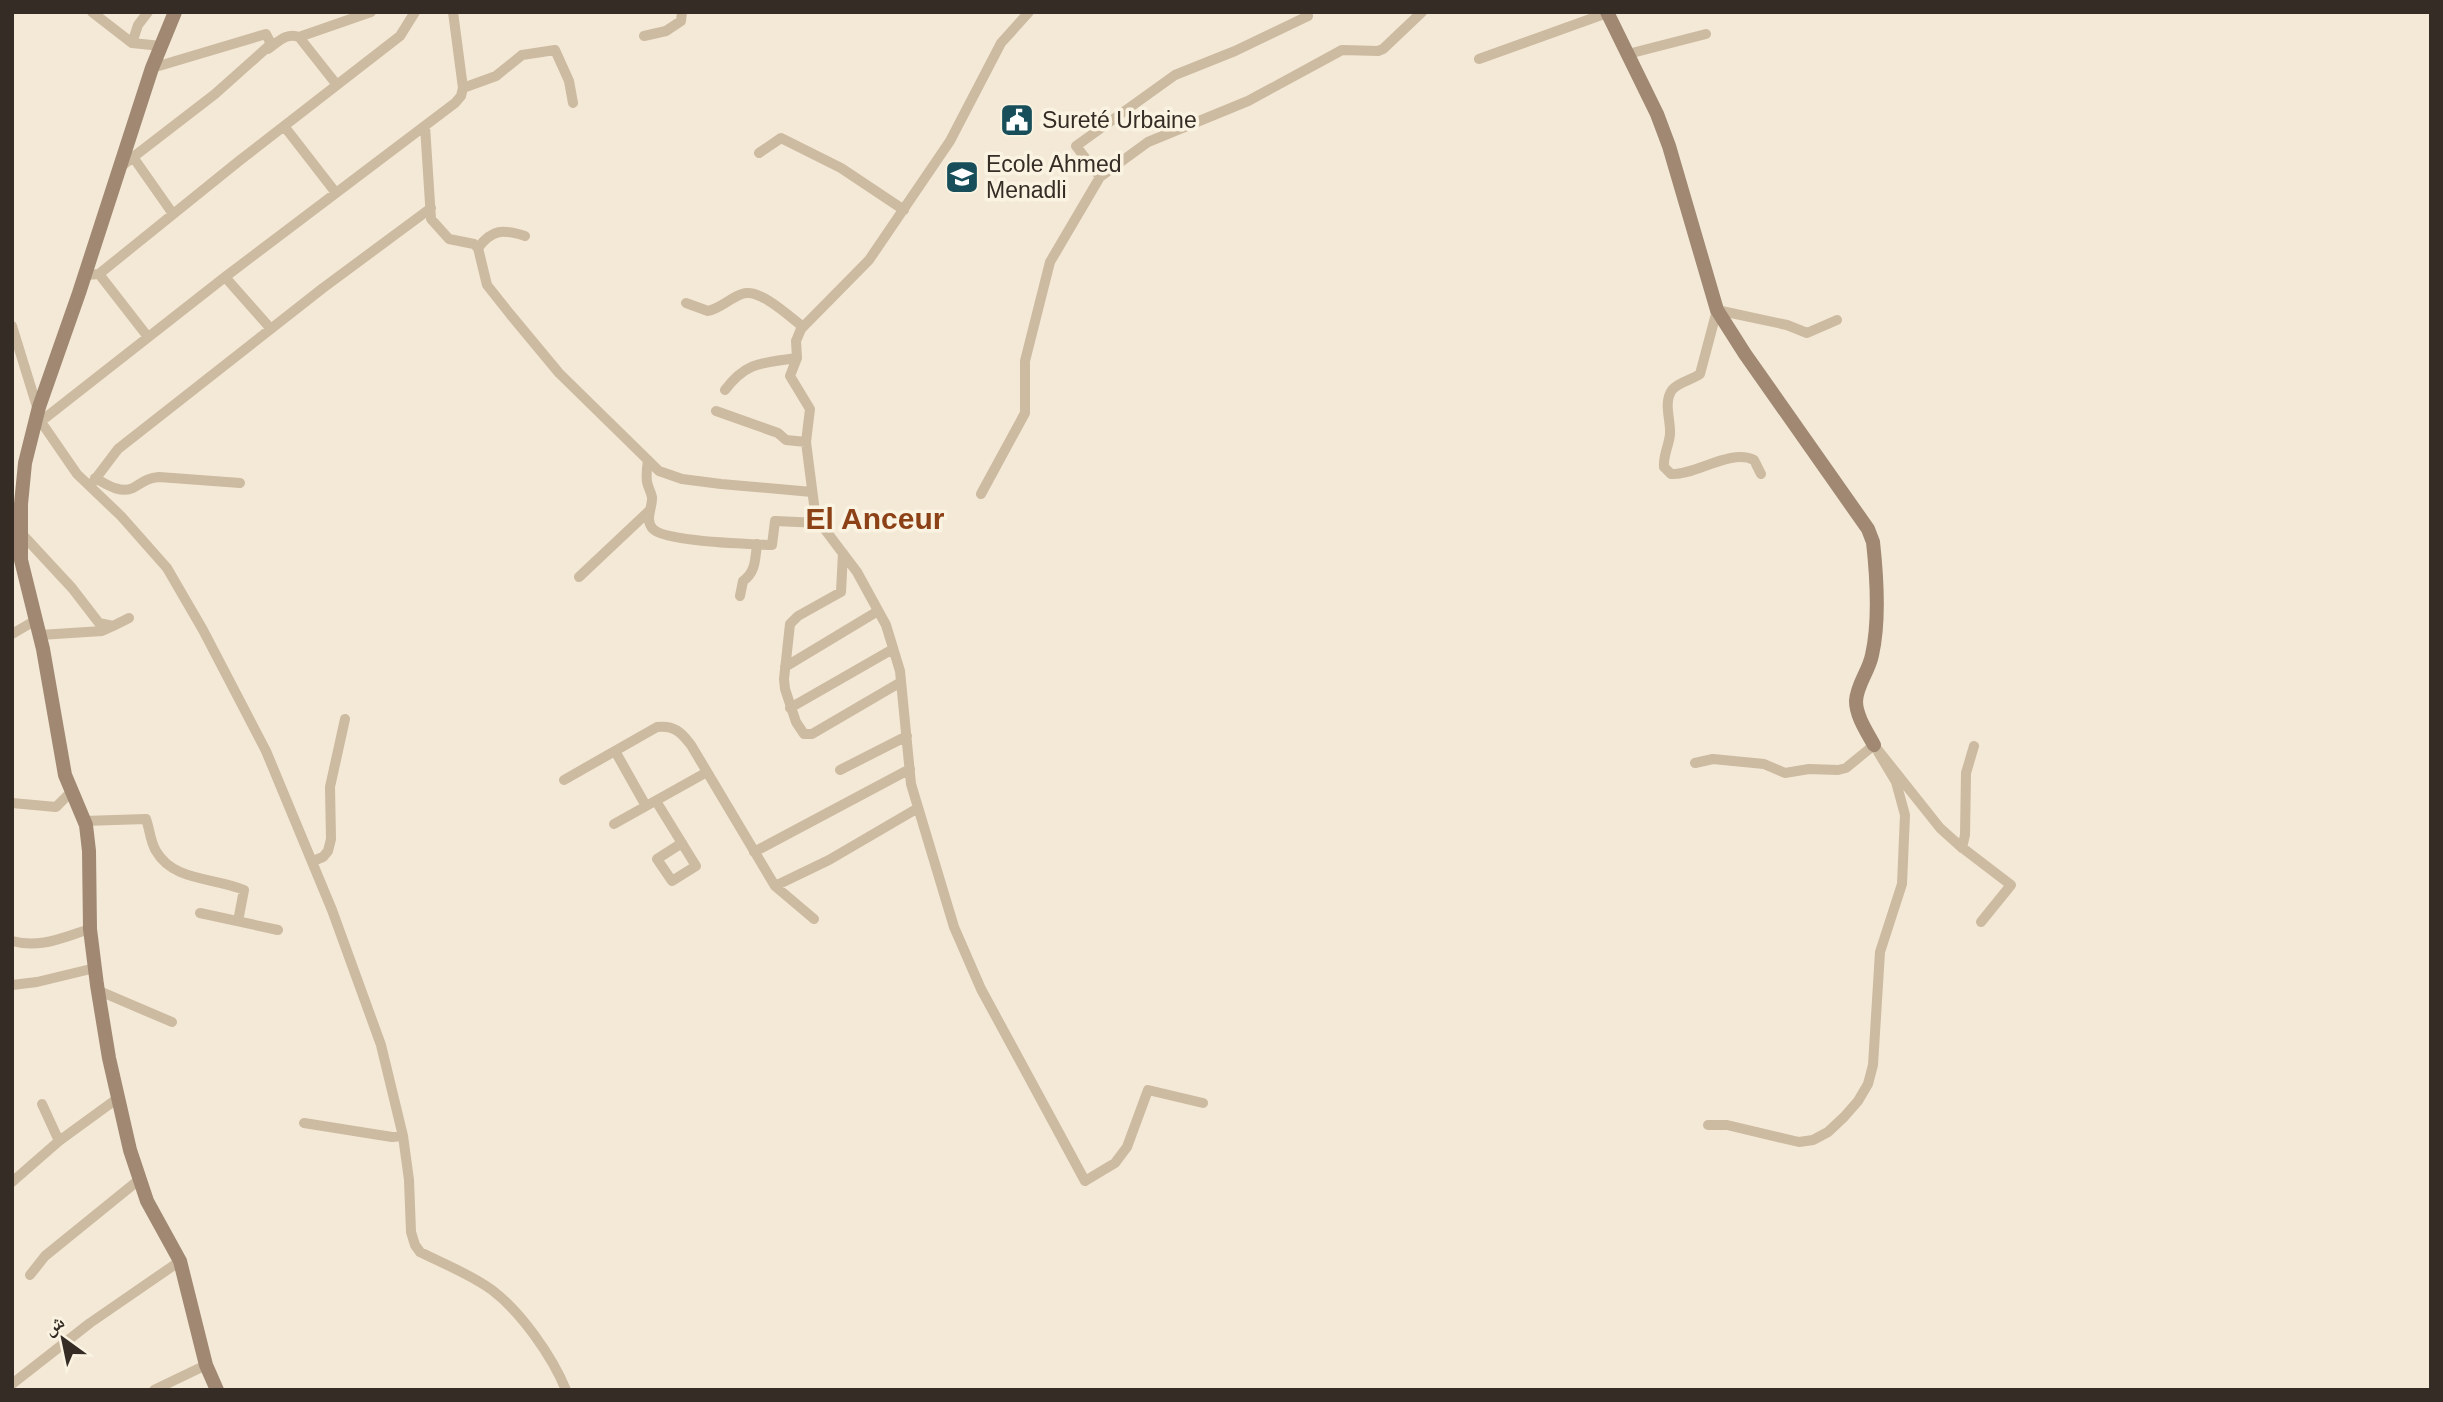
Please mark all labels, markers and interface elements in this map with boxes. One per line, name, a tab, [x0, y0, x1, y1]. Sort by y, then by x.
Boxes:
public building icon: Sureté Urbaine	[998, 101, 1036, 139]
place label: Sureté Urbaine	[1042, 107, 1197, 133]
place label: Ecole Ahmed Menadli	[986, 151, 1122, 203]
school or university icon: Ecole Ahmed Menadli	[943, 158, 981, 196]
district label: El Anceur	[806, 502, 945, 535]
north arrow	[28, 1304, 98, 1374]
text: ش	[40, 1311, 69, 1340]

